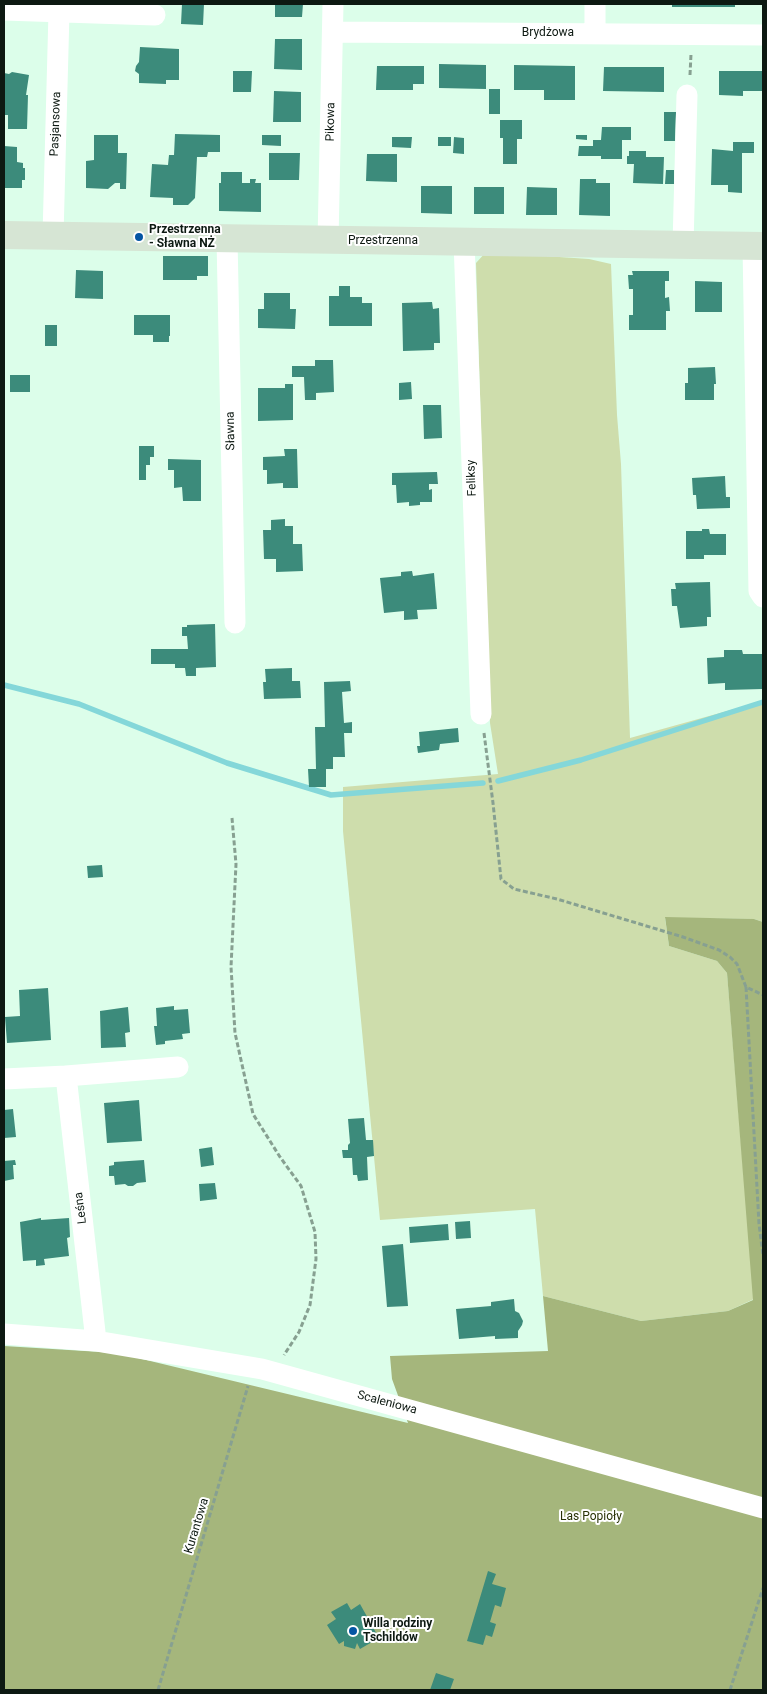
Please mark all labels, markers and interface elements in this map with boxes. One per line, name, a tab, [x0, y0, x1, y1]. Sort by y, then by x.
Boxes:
street label: Brydżowa	[522, 26, 574, 40]
street label: Pasjansowa	[48, 91, 64, 157]
street label: Pikowa	[323, 102, 339, 142]
place label: Przestrzenna - Sławna NŻ	[149, 223, 221, 251]
marker: Przestrzenna - Sławna NŻ	[133, 231, 145, 243]
street label: Przestrzenna	[348, 234, 418, 248]
street label: Sławna	[223, 411, 239, 451]
street label: Feliksy	[464, 459, 480, 497]
street label: Leśna	[72, 1191, 90, 1225]
street label: Scaleniowa	[356, 1388, 418, 1418]
street label: Kurantowa	[182, 1497, 212, 1555]
park label: Las Popioły	[560, 1510, 622, 1524]
place label: Willa rodziny Tschildów	[363, 1617, 432, 1645]
marker: Willa rodziny Tschildów	[347, 1625, 359, 1637]

